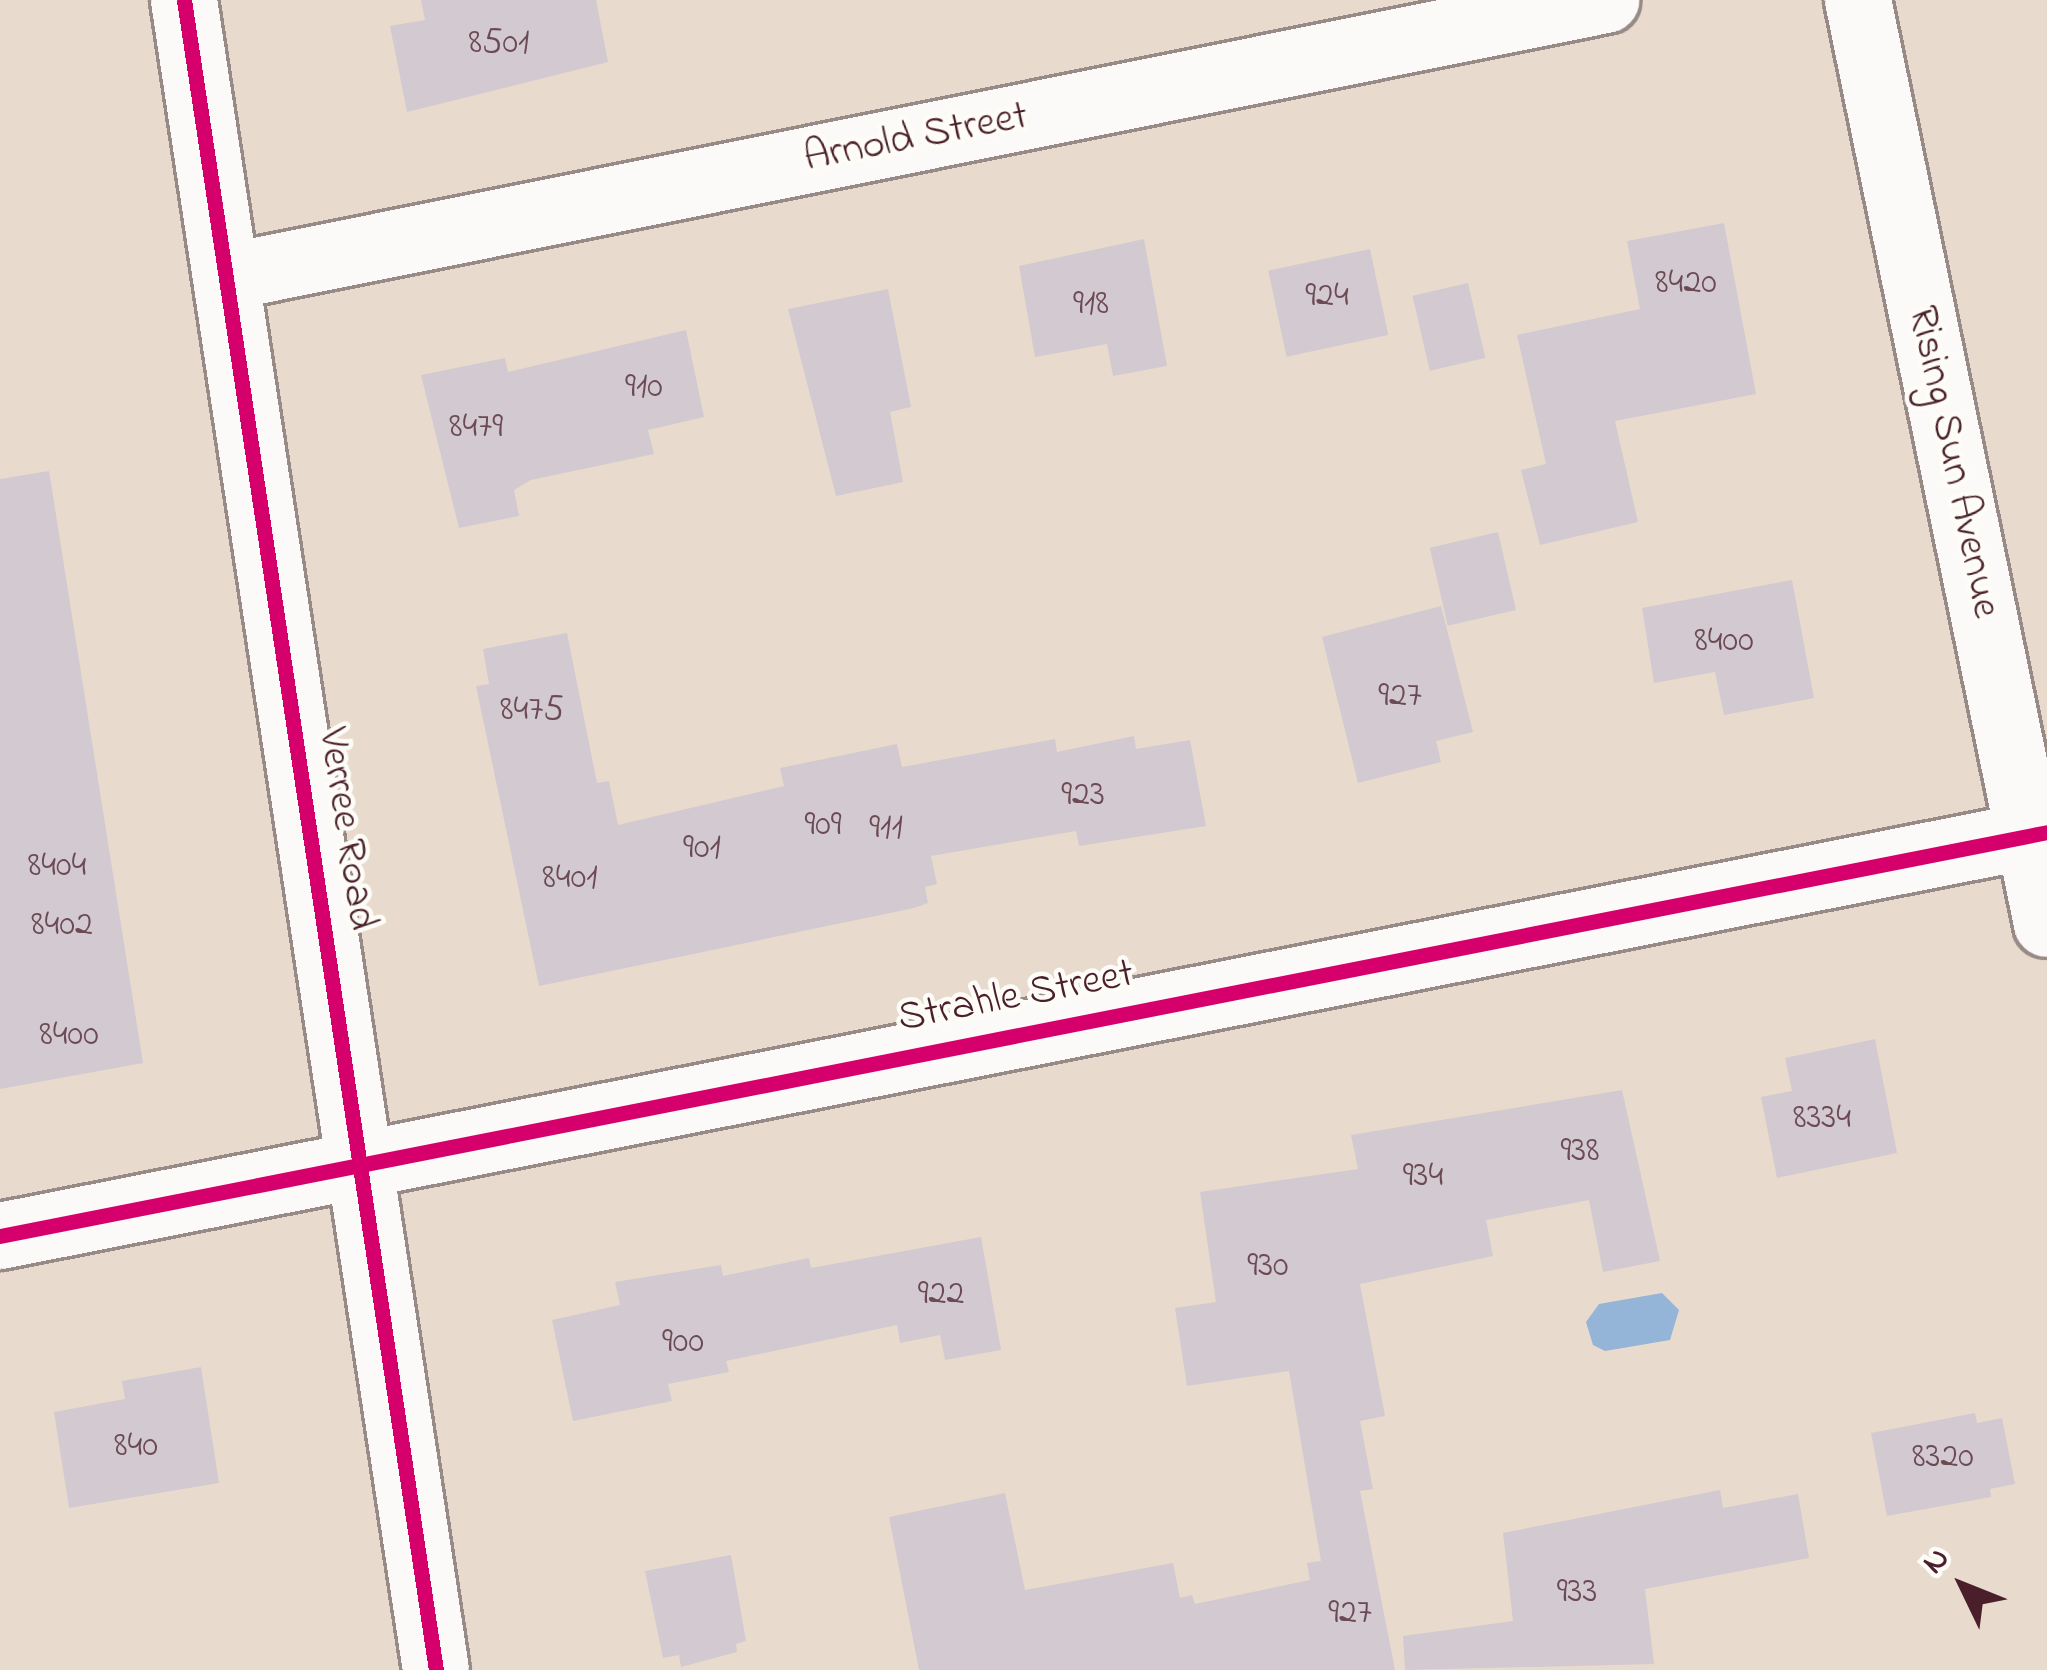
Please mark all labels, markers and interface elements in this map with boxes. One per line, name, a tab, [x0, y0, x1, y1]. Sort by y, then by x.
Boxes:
house number: 8501	[468, 22, 530, 66]
street label: Arnold Street	[800, 92, 1032, 184]
house number: 8420	[1655, 262, 1717, 306]
house number: 924	[1305, 275, 1349, 319]
house number: 918	[1073, 283, 1109, 327]
street label: Rising Sun Avenue	[1895, 301, 2011, 623]
house number: 910	[625, 366, 663, 410]
house number: 8479	[449, 406, 503, 450]
house number: 8400	[1694, 620, 1754, 664]
house number: 927	[1378, 675, 1422, 719]
house number: 8475	[500, 689, 564, 733]
street label: Verree Road	[305, 724, 387, 934]
house number: 923	[1061, 774, 1105, 818]
house number: 909	[804, 804, 842, 848]
house number: 911	[869, 807, 903, 851]
house number: 901	[683, 827, 721, 871]
house number: 8404	[28, 845, 86, 889]
house number: 8401	[542, 857, 598, 901]
house number: 8402	[31, 904, 93, 948]
street label: Strahle Street	[894, 949, 1138, 1045]
house number: 8400	[39, 1014, 99, 1058]
house number: 8334	[1793, 1097, 1851, 1141]
house number: 938	[1560, 1130, 1600, 1174]
house number: 934	[1403, 1155, 1443, 1199]
house number: 930	[1247, 1245, 1289, 1289]
house number: 922	[918, 1273, 964, 1317]
house number: 900	[662, 1321, 704, 1365]
house number: 840	[114, 1425, 158, 1469]
house number: 8320	[1912, 1436, 1974, 1480]
north arrow	[1903, 1526, 2023, 1646]
text: N	[1912, 1537, 1962, 1586]
house number: 933	[1557, 1571, 1597, 1615]
house number: 927	[1328, 1592, 1372, 1636]

